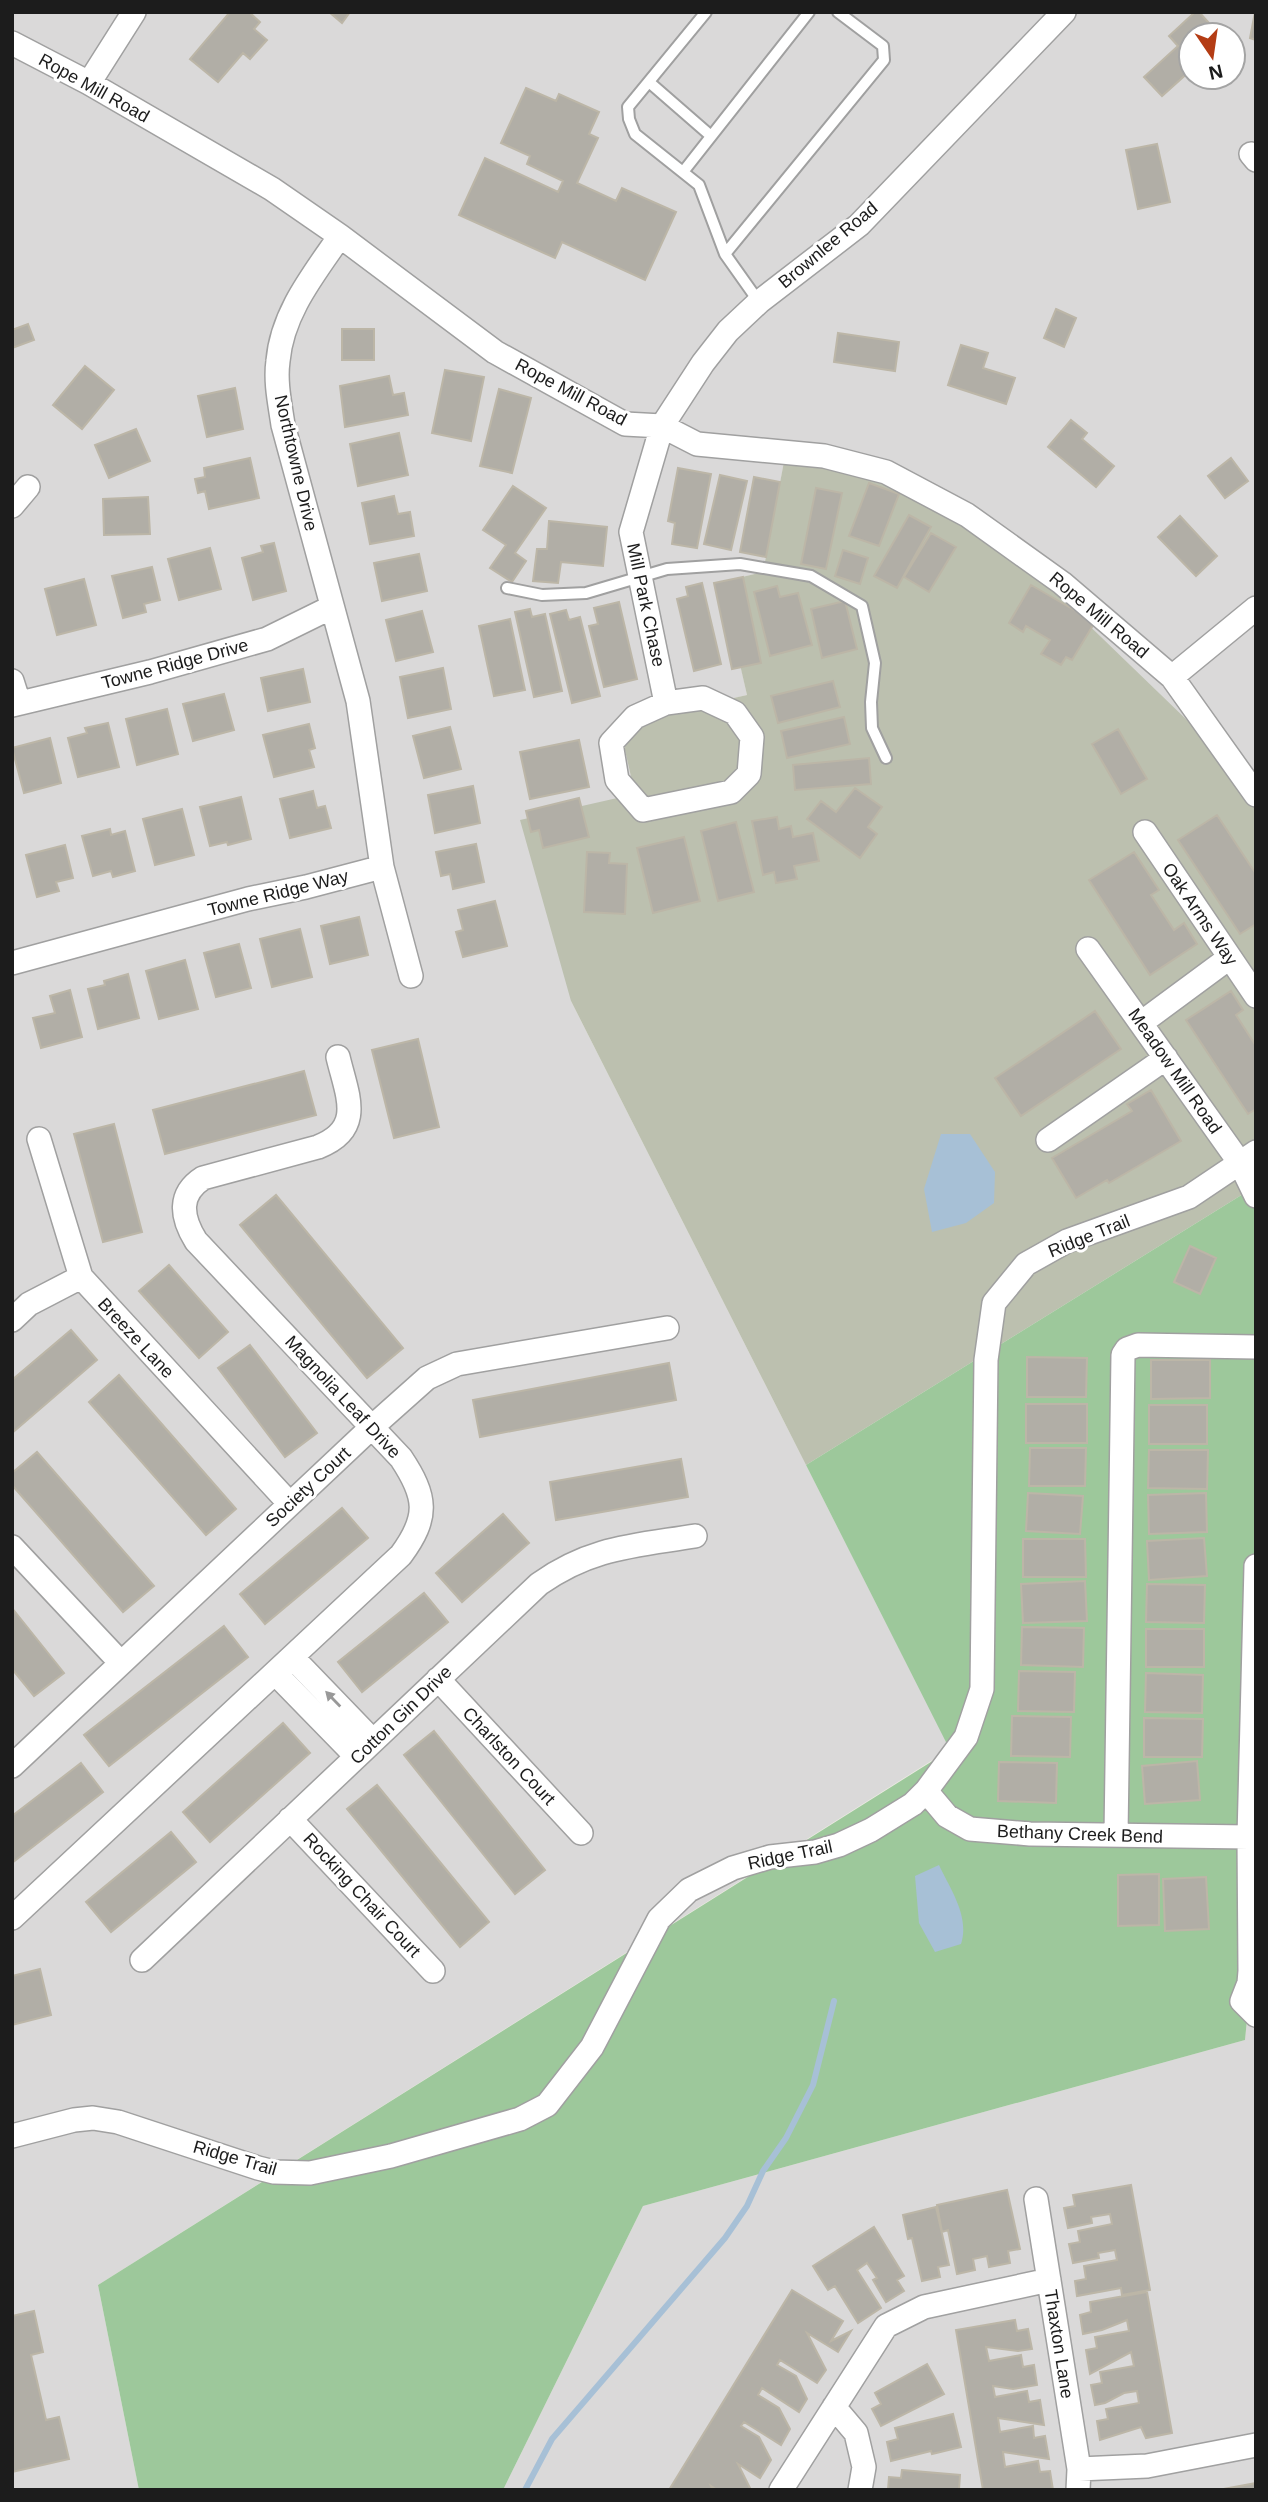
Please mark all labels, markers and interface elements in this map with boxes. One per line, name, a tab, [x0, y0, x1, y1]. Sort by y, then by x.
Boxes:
north arrow	[1177, 21, 1247, 91]
street label: Rope Mill Road	[35, 49, 153, 127]
text: N	[1207, 60, 1225, 84]
street label: Brownlee Road	[774, 198, 882, 292]
street label: Rope Mill Road	[512, 354, 630, 430]
street label: Northtowne Drive	[271, 393, 321, 533]
street label: Mill Park Chase	[623, 541, 669, 669]
street label: Rope Mill Road	[1045, 568, 1153, 662]
street label: Towne Ridge Drive	[99, 635, 251, 693]
street label: Oak Arms Way	[1158, 859, 1242, 969]
street label: Towne Ridge Way	[206, 866, 350, 920]
street label: Meadow Mill Road	[1124, 1005, 1226, 1137]
street label: Ridge Trail	[1045, 1211, 1133, 1261]
street label: Breeze Lane	[94, 1294, 178, 1382]
street label: Magnolia Leaf Drive	[281, 1332, 405, 1462]
street label: Society Court	[262, 1443, 354, 1531]
street label: Cotton Gin Drive	[346, 1662, 456, 1768]
one-way arrow	[324, 1690, 341, 1707]
street label: Charlston Court	[459, 1703, 559, 1809]
street label: Bethany Creek Bend	[997, 1821, 1163, 1847]
street label: Rocking Chair Court	[299, 1829, 425, 1961]
street label: Ridge Trail	[746, 1836, 834, 1874]
street label: Ridge Trail	[191, 2137, 279, 2179]
street label: Thaxton Lane	[1041, 2288, 1077, 2400]

